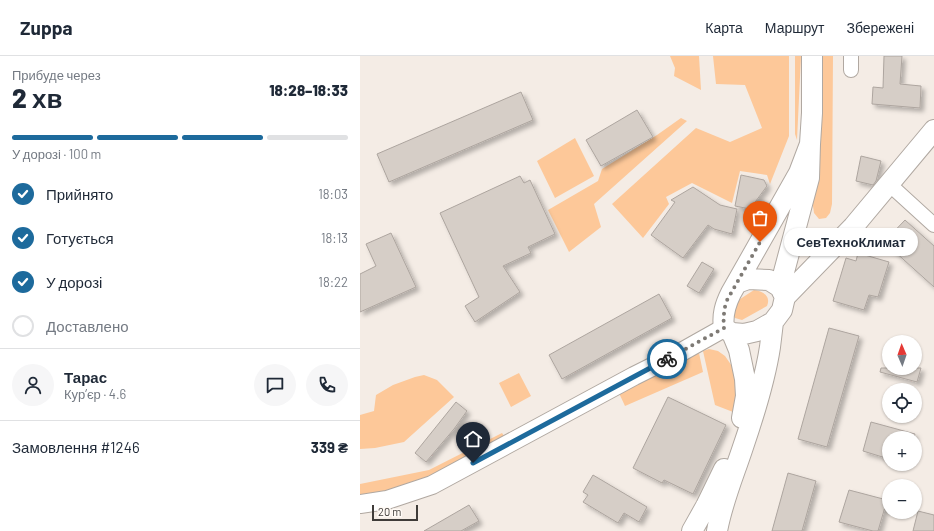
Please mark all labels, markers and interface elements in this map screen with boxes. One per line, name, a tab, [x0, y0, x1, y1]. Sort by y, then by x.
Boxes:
text: Zuppa	[20, 16, 73, 39]
text: Карта	[705, 19, 743, 36]
text: Маршрут	[765, 19, 824, 36]
text: Збережені	[846, 19, 914, 36]
text: Прибуде через	[12, 67, 101, 83]
text: 18:28–18:33	[269, 81, 348, 99]
text: 2 хв	[12, 82, 62, 113]
text: У дорозі · 100 m	[12, 146, 101, 162]
icon: check	[12, 183, 34, 205]
text: Прийнято	[46, 185, 113, 203]
text: 18:03	[318, 186, 348, 202]
pin	[743, 201, 777, 242]
icon: bag	[749, 207, 771, 229]
icon: check	[12, 227, 34, 249]
callout: СевТехноКлимат	[784, 228, 918, 256]
text: Готується	[46, 229, 114, 247]
text: 18:13	[321, 230, 348, 246]
text: СевТехноКлимат	[796, 234, 906, 250]
icon: check	[12, 271, 34, 293]
text: У дорозі	[46, 273, 102, 291]
text: 18:22	[318, 274, 348, 290]
text: Доставлено	[46, 317, 129, 335]
north arrow	[882, 335, 922, 375]
map controls	[882, 335, 922, 519]
courier	[647, 339, 687, 379]
icon: bike	[656, 348, 678, 370]
button: person	[12, 364, 54, 406]
button: chat	[254, 364, 296, 406]
button: phone	[306, 364, 348, 406]
text: Тарас	[64, 368, 107, 386]
button: locate	[882, 383, 922, 423]
text: Кур’єр · 4.6	[64, 386, 126, 402]
pin	[456, 422, 490, 463]
icon: home	[462, 428, 484, 450]
button: +	[882, 431, 922, 471]
text: Замовлення #1246	[12, 438, 140, 456]
text: 339 ₴	[311, 438, 348, 456]
button: −	[882, 479, 922, 519]
scale bar	[372, 503, 418, 522]
text: 20 m	[378, 505, 401, 518]

